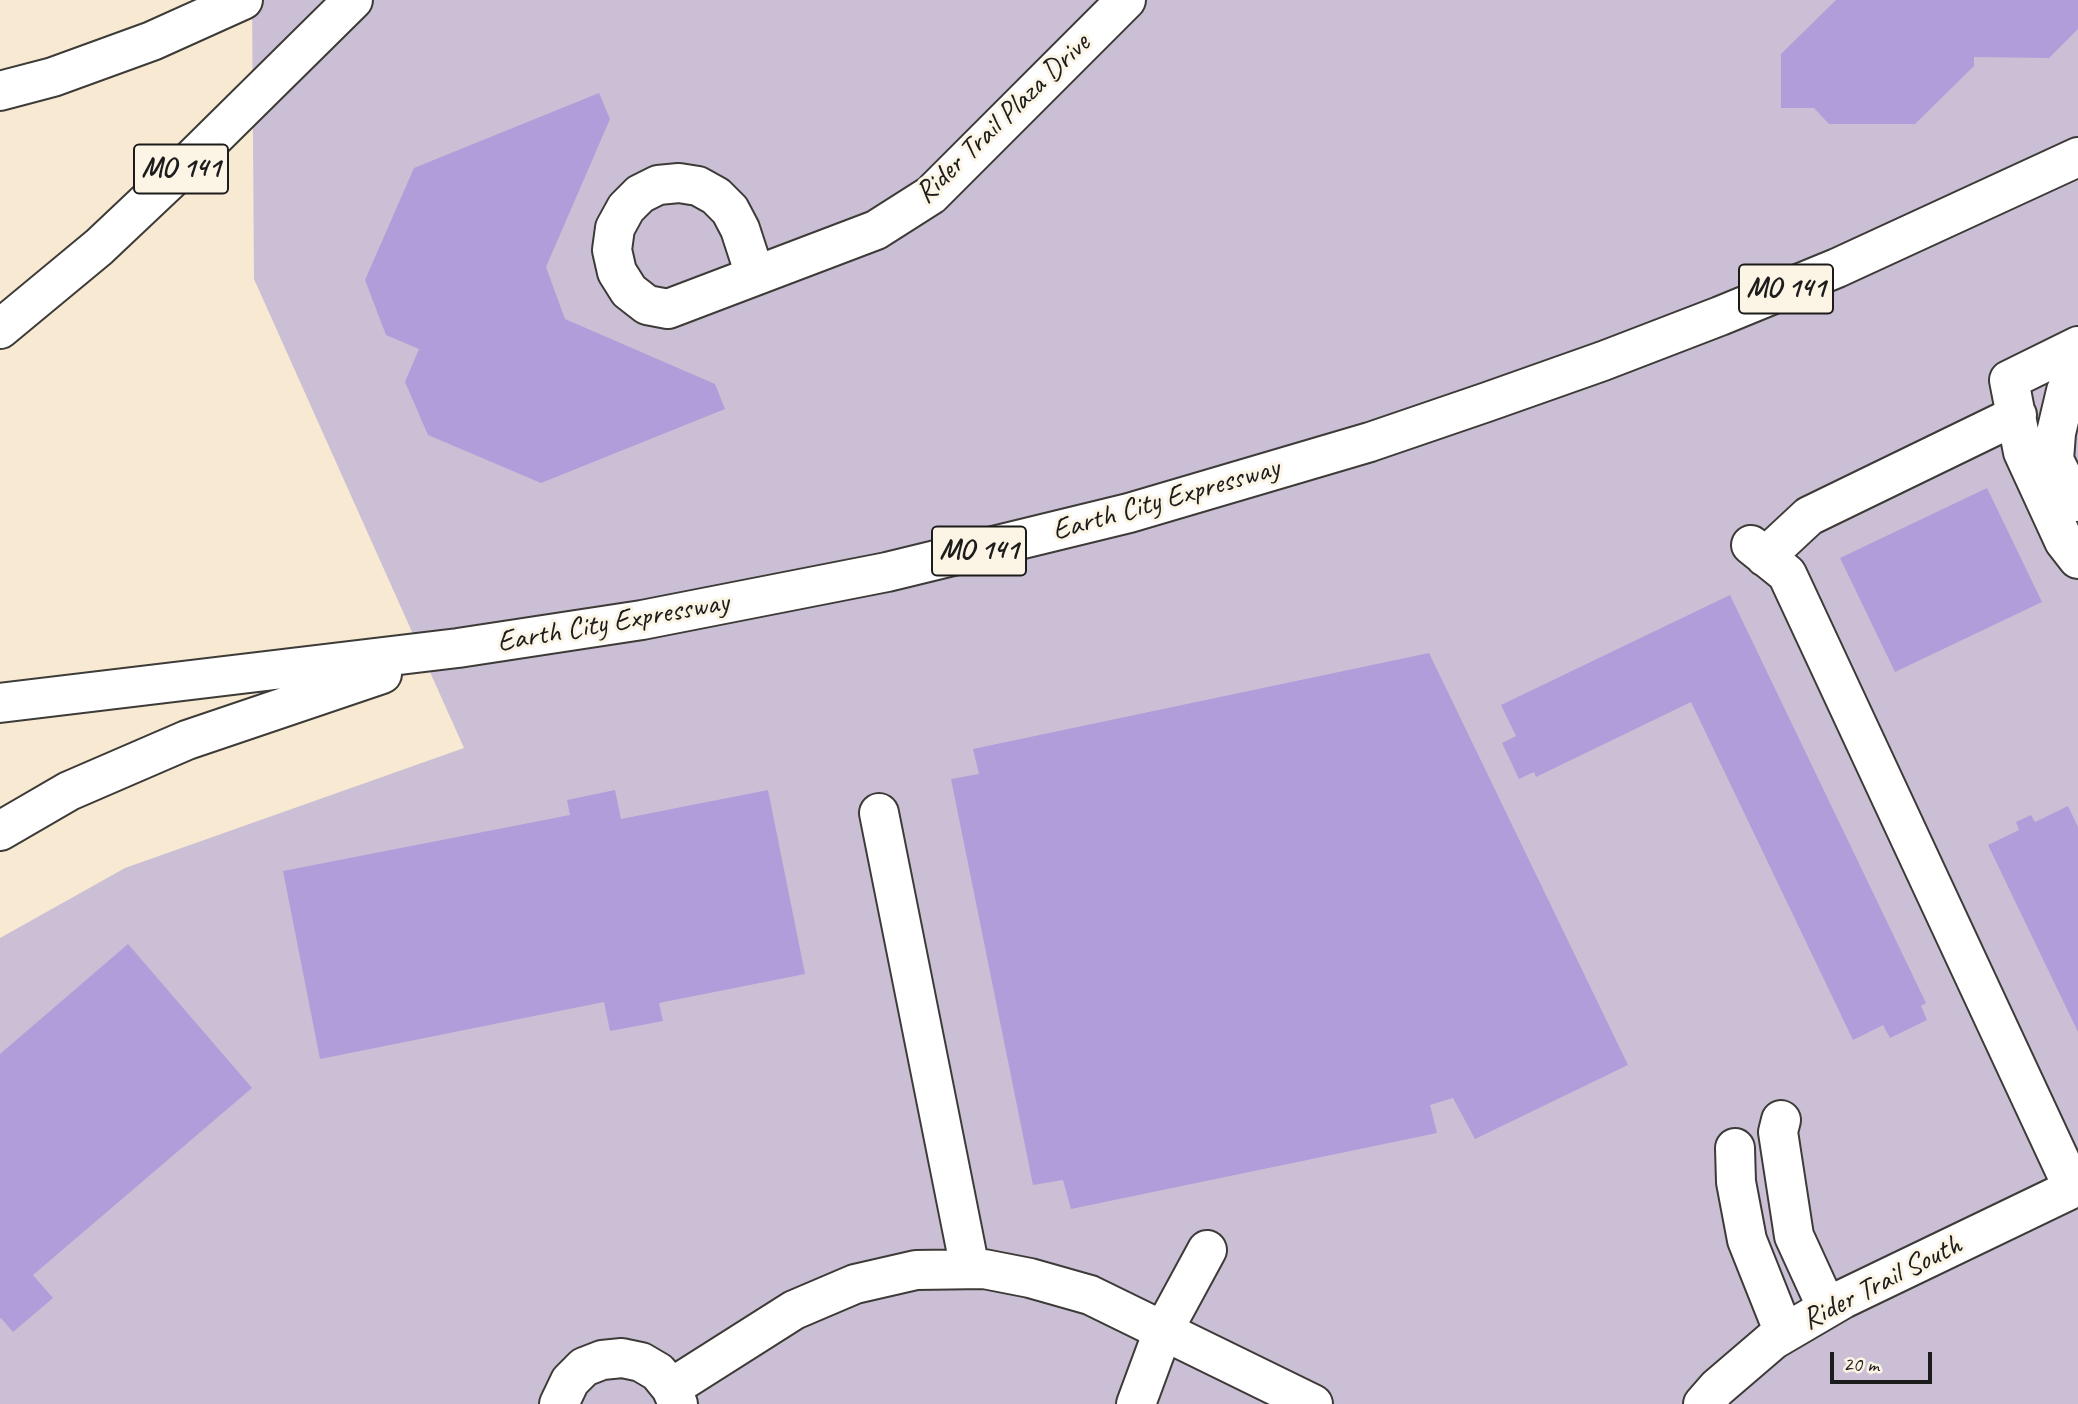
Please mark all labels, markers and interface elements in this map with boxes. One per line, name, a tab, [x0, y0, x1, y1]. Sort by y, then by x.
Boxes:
street label: Rider Trail Plaza Drive	[908, 26, 1098, 212]
road number: MO 141	[134, 144, 228, 194]
road number: MO 141	[1739, 264, 1833, 314]
street label: Earth City Expressway	[1048, 450, 1284, 550]
road number: MO 141	[932, 526, 1026, 576]
street label: Earth City Expressway	[494, 585, 732, 661]
street label: Rider Trail South	[1796, 1227, 1968, 1339]
scale bar	[1833, 1338, 1934, 1382]
text: 20 m	[1843, 1351, 1879, 1377]

